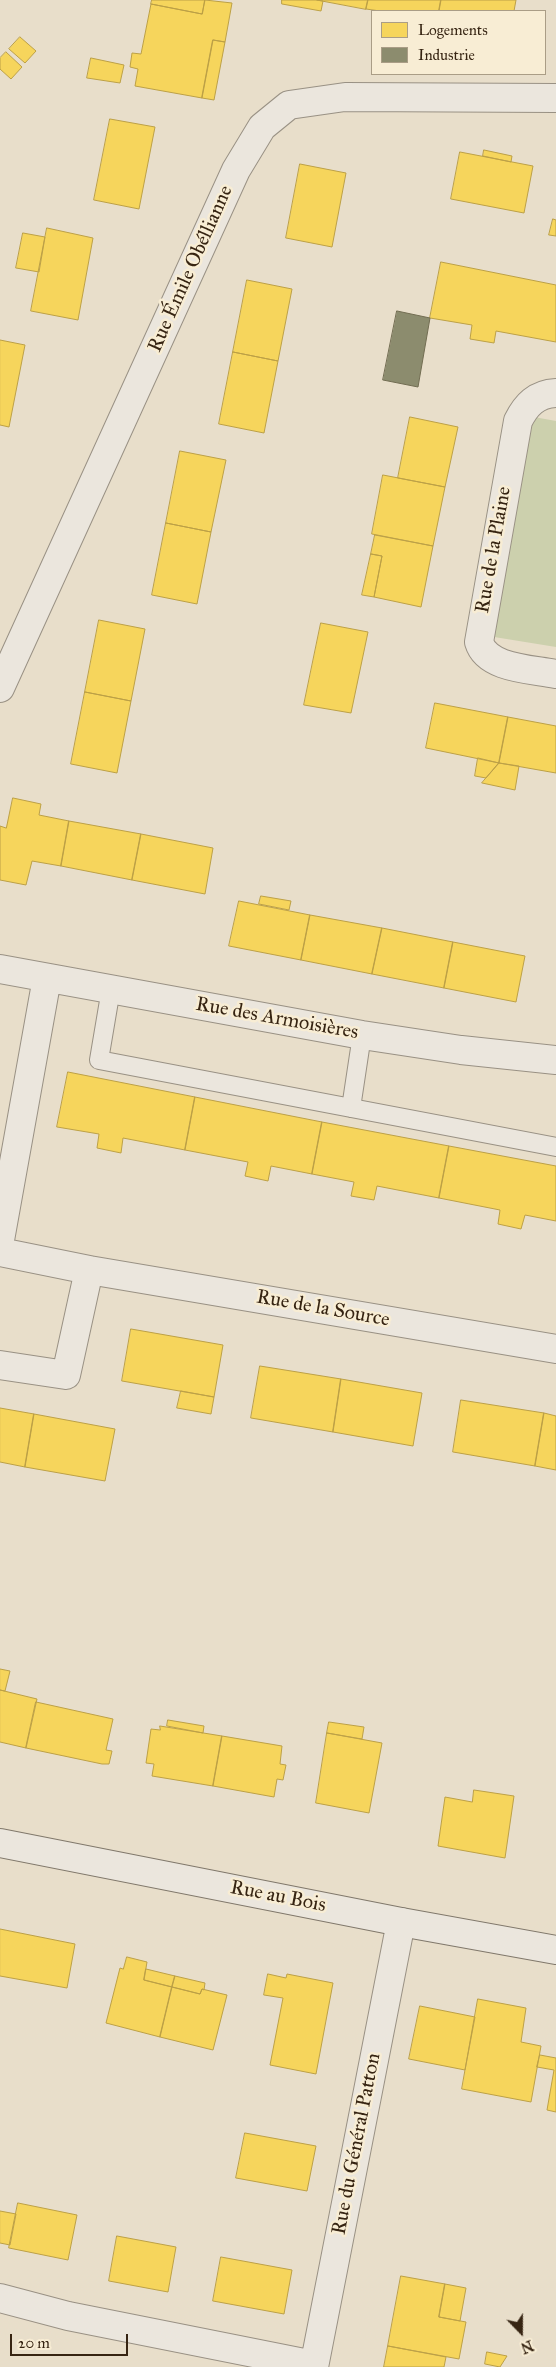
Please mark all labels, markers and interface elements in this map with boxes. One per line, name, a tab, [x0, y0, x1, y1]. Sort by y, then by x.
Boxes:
legend	[371, 10, 546, 75]
text: Logements	[418, 21, 488, 39]
text: Industrie	[418, 46, 475, 64]
street label: Rue Émile Obéllianne	[143, 182, 239, 356]
street label: Rue de la Plaine	[471, 485, 517, 615]
street label: Rue des Armoisières	[194, 993, 360, 1045]
street label: Rue de la Source	[255, 1285, 391, 1333]
street label: Rue au Bois	[228, 1876, 328, 1918]
street label: Rue du Général Patton	[328, 2051, 386, 2237]
north arrow	[496, 2307, 546, 2357]
scale bar	[12, 2324, 130, 2356]
text: 20 m	[18, 2334, 50, 2352]
text: N	[518, 2336, 535, 2356]

